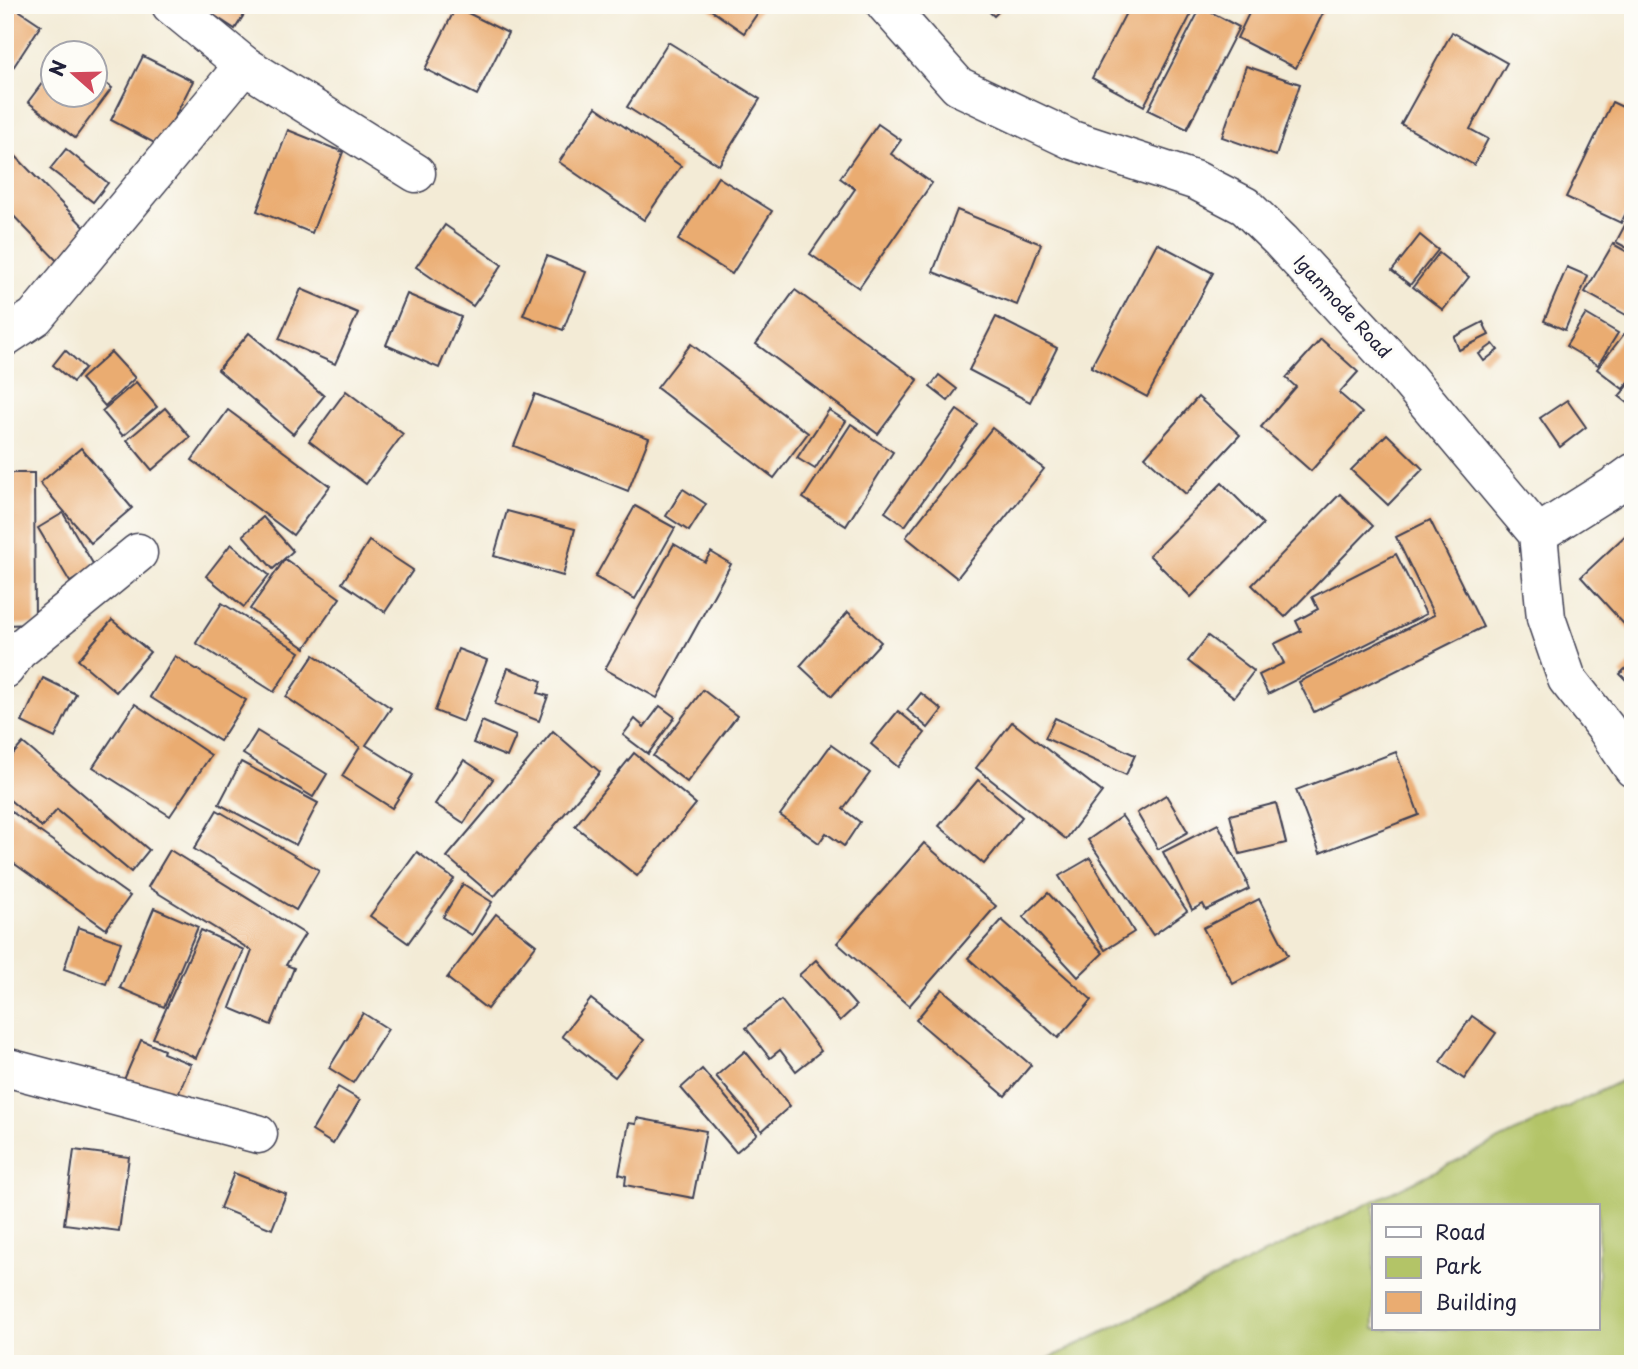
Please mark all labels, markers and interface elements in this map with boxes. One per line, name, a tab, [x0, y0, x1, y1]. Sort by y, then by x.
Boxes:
north arrow	[38, 38, 108, 108]
text: N	[41, 56, 73, 80]
street label: Iganmode Road	[1288, 248, 1398, 364]
legend	[1372, 1204, 1600, 1330]
text: Road	[1435, 1215, 1486, 1247]
text: Park	[1435, 1249, 1482, 1281]
text: Building	[1435, 1285, 1517, 1317]

